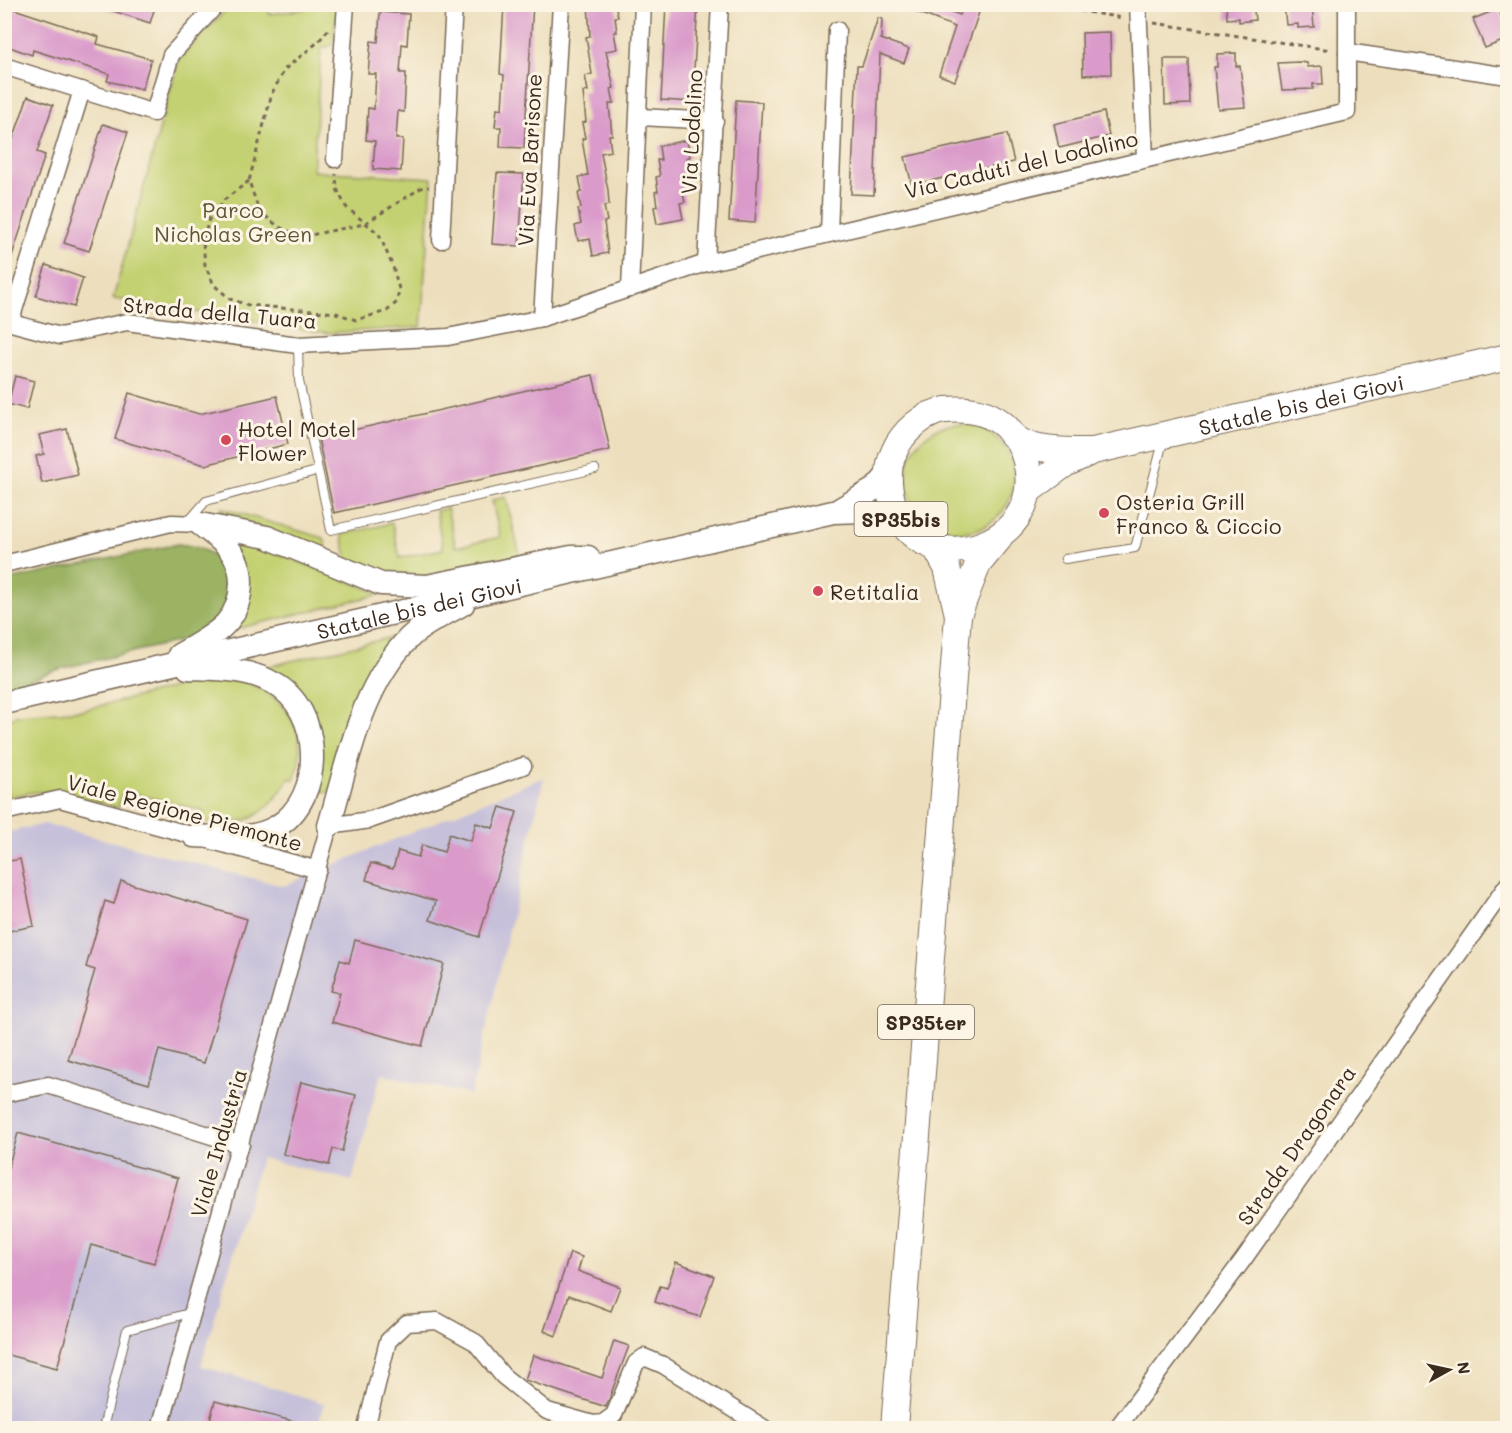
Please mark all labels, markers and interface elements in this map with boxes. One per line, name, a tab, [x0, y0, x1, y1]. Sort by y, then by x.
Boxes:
street label: Via Lodolino	[674, 69, 708, 195]
street label: Via Eva Barisone	[511, 73, 547, 247]
street label: Via Caduti del Lodolino	[902, 124, 1140, 204]
park label: Parco Nicholas Green	[154, 196, 312, 247]
street label: Strada della Tuara	[122, 290, 318, 334]
street label: Statale bis dei Giovi	[1196, 368, 1406, 440]
place label: Hotel Motel Flower	[238, 415, 356, 466]
marker: Hotel Motel Flower	[219, 433, 233, 447]
place label: Osteria Grill Franco & Ciccio	[1116, 488, 1281, 539]
road number: SP35bis	[854, 502, 948, 536]
marker: Osteria Grill Franco & Ciccio	[1097, 506, 1111, 520]
street label: Statale bis dei Giovi	[314, 571, 524, 644]
place label: Retitalia	[830, 578, 919, 605]
marker: Retitalia	[811, 584, 825, 598]
street label: Viale Regione Piemonte	[65, 768, 305, 856]
road number: SP35ter	[878, 1005, 974, 1039]
street label: Strada Dragonara	[1231, 1060, 1361, 1230]
street label: Viale Industria	[184, 1066, 252, 1220]
north arrow	[1419, 1340, 1479, 1400]
text: N	[1453, 1360, 1476, 1375]

